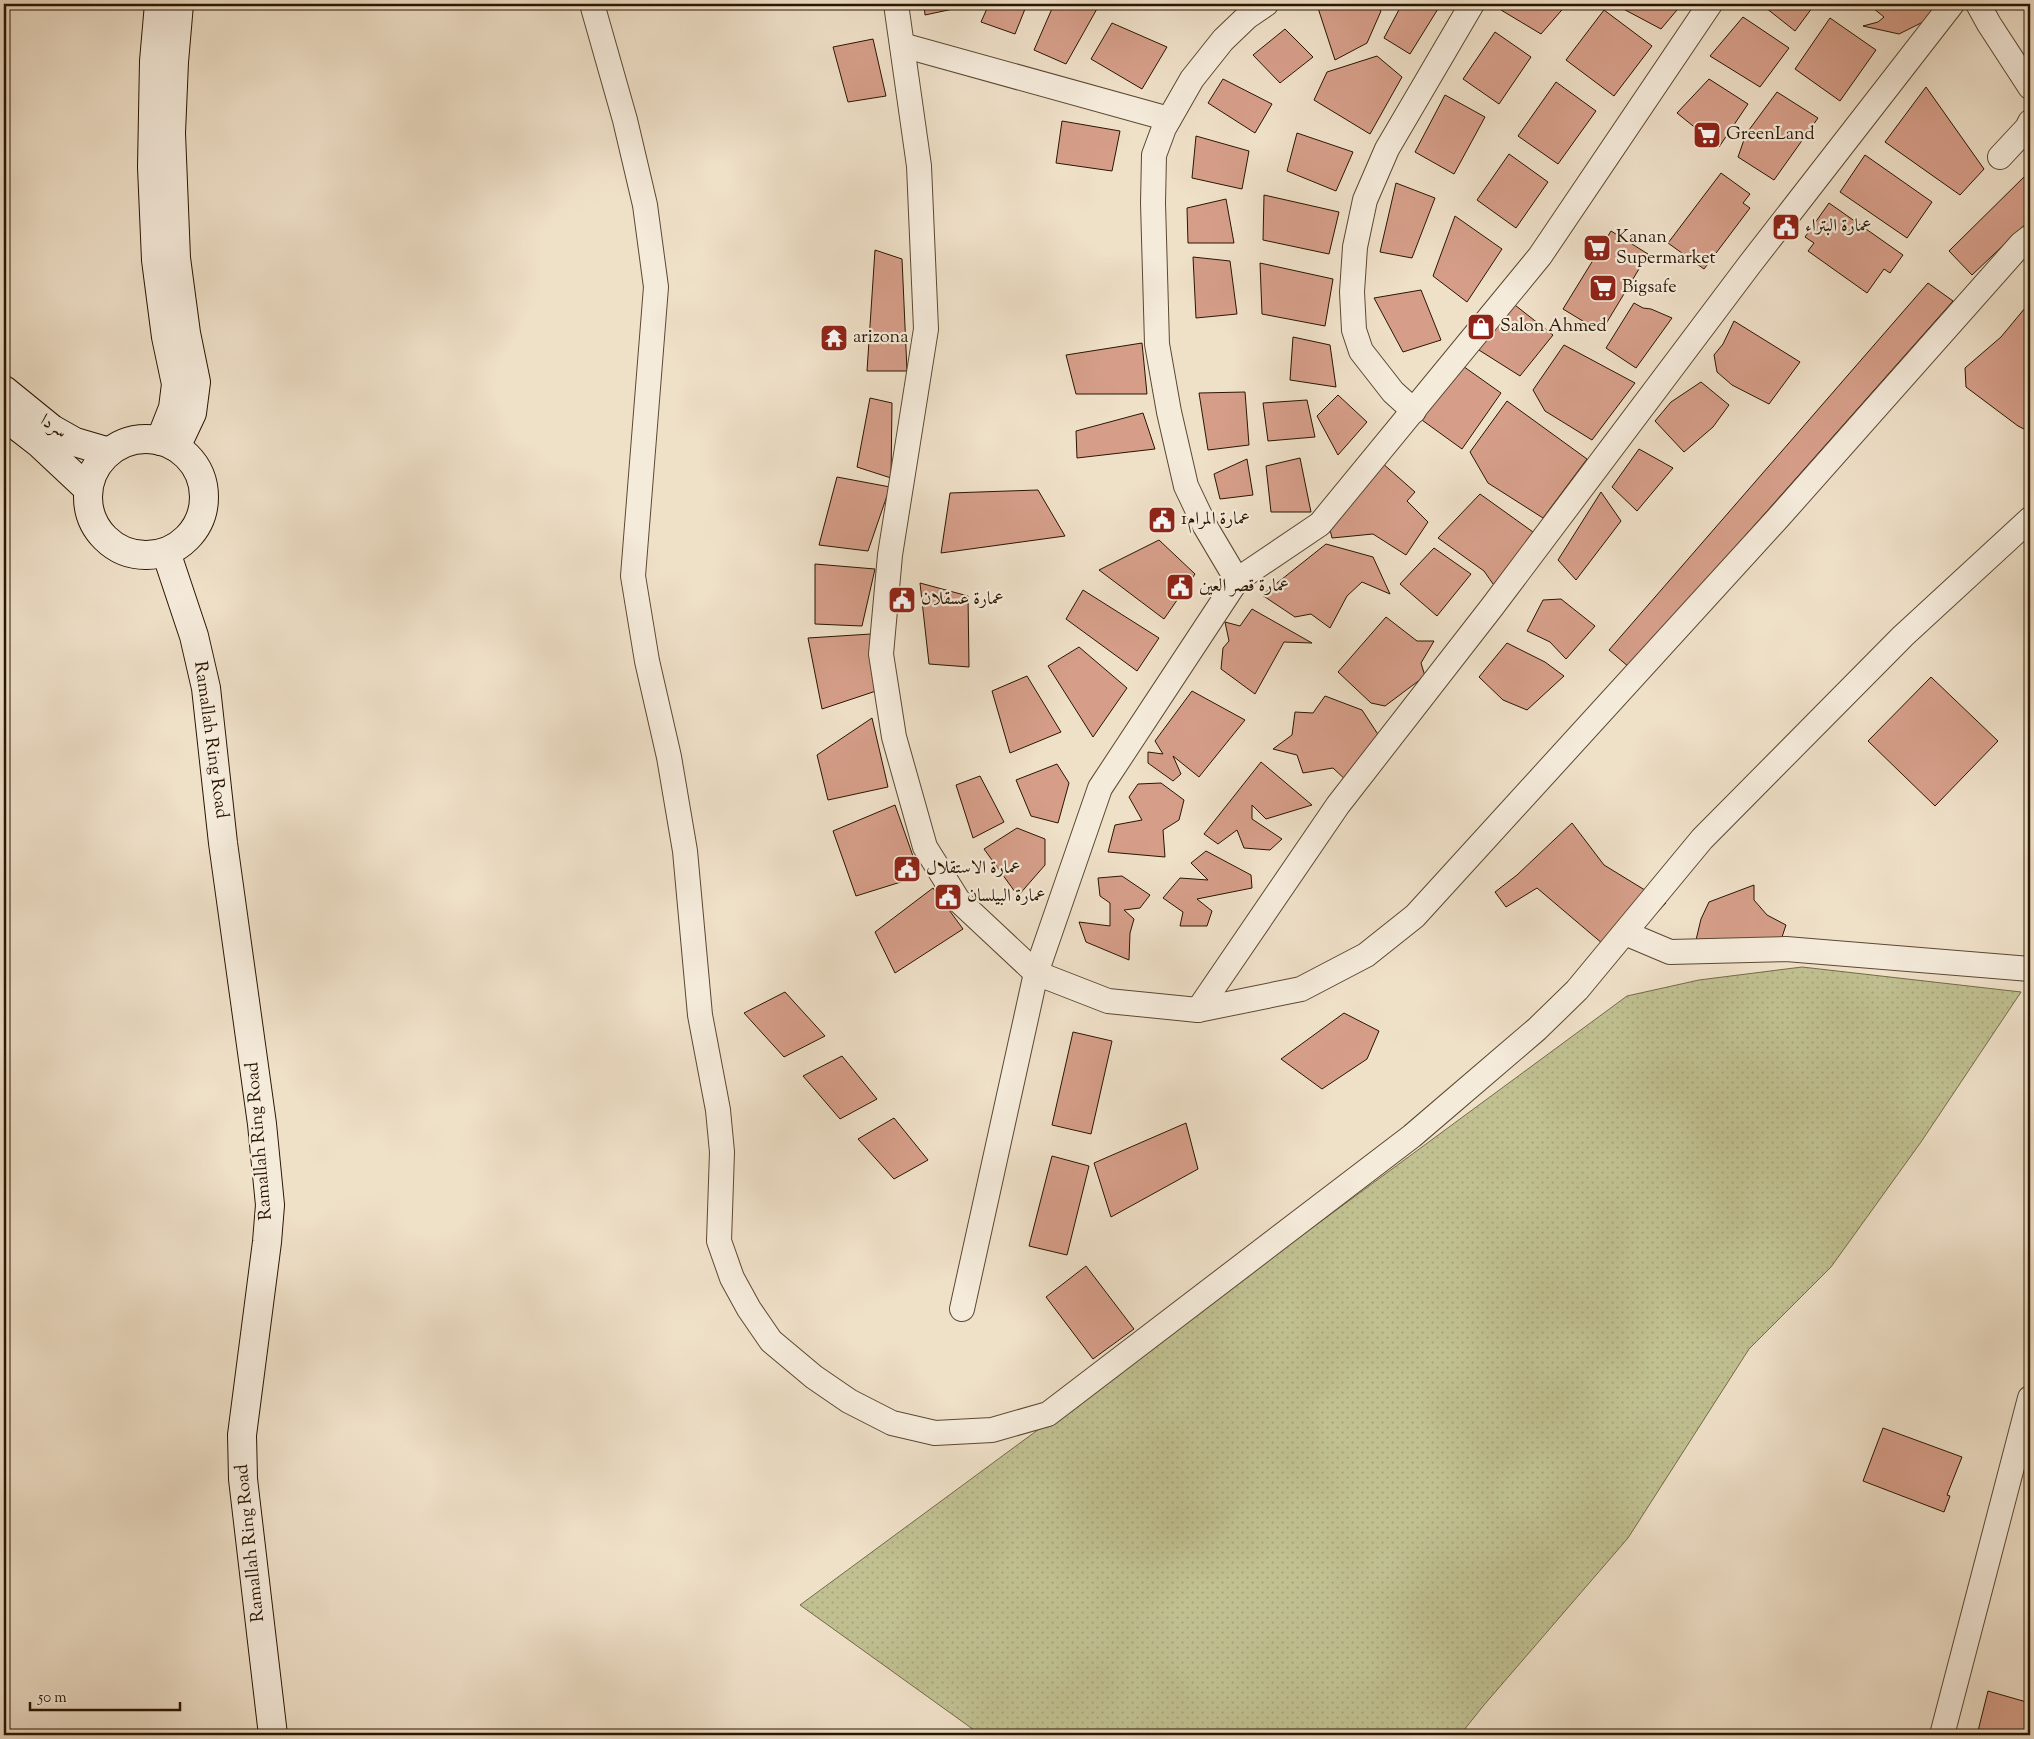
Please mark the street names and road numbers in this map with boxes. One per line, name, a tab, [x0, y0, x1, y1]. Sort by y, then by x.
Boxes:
street label: سردا	[34, 408, 72, 446]
street label: Ramallah Ring Road	[186, 660, 234, 820]
street label: Ramallah Ring Road	[240, 1061, 280, 1221]
street label: Ramallah Ring Road	[230, 1463, 272, 1623]

